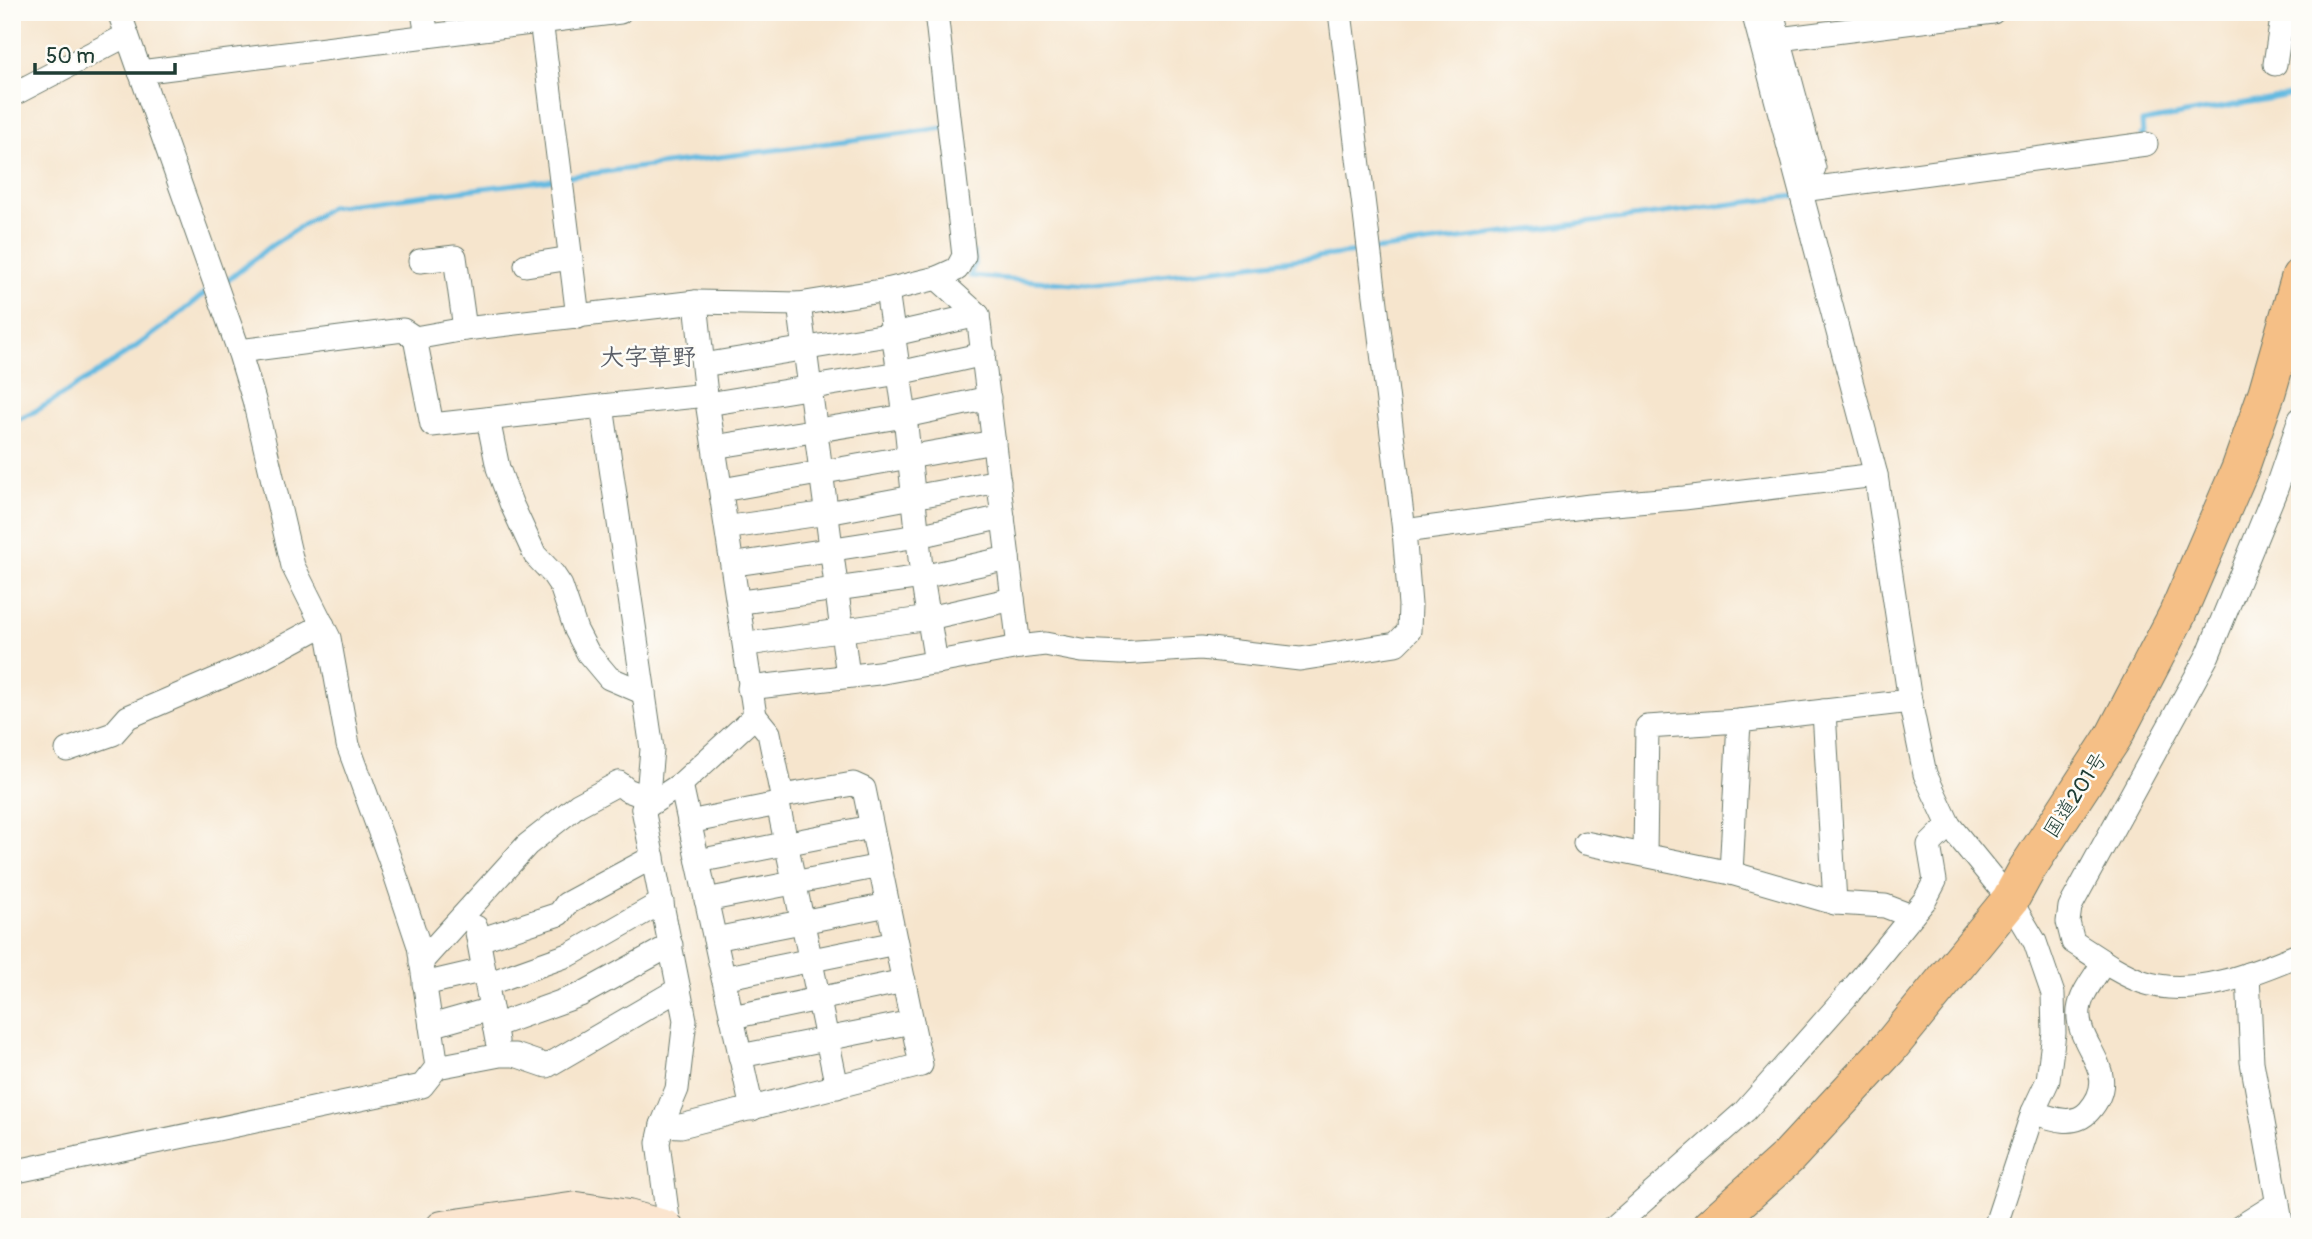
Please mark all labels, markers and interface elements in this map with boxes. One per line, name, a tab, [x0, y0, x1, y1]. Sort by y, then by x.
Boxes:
scale bar	[35, 32, 175, 76]
text: 50 m	[46, 43, 95, 70]
district label: 大字草野	[600, 343, 696, 372]
street label: 国道201号	[2038, 747, 2113, 843]

